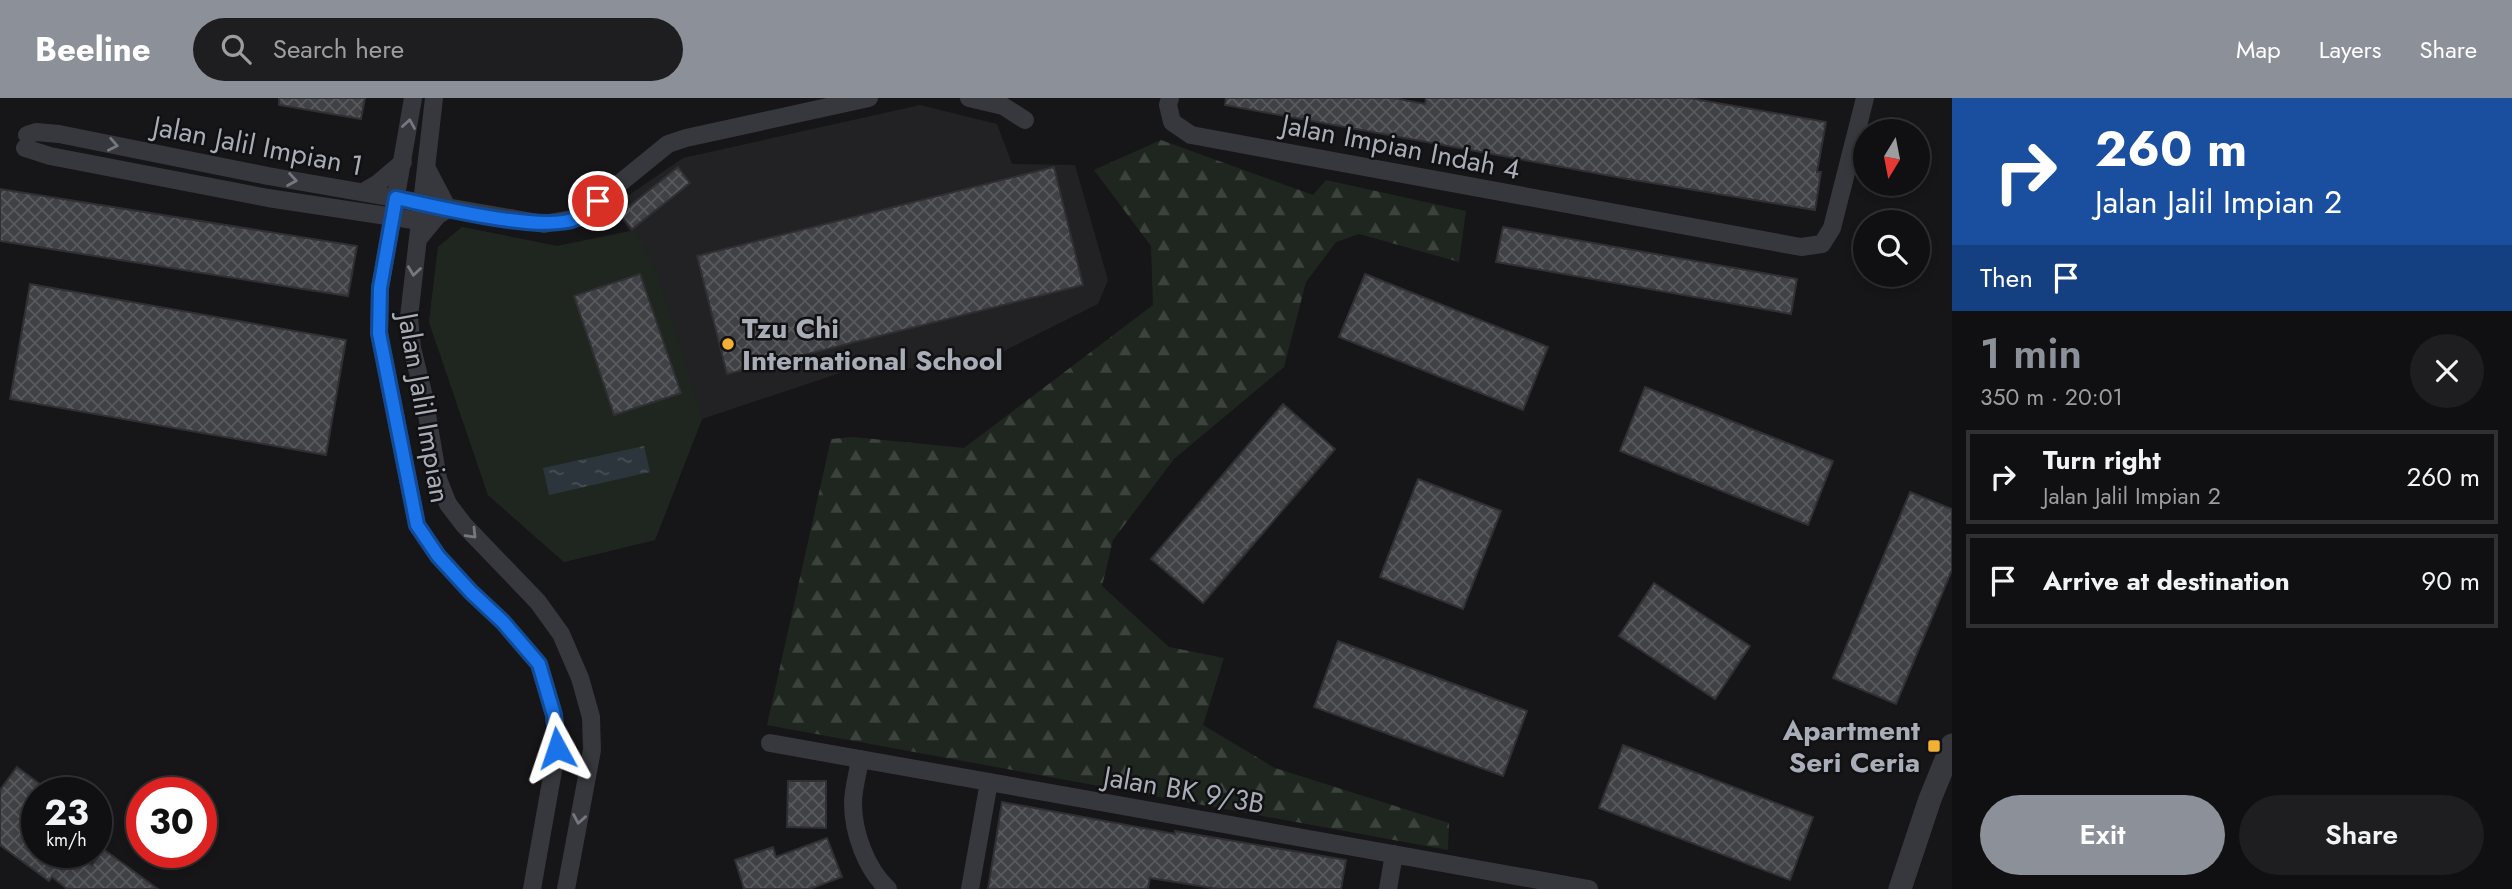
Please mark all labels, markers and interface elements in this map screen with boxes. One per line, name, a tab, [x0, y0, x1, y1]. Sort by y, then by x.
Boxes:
search box	[193, 18, 683, 81]
text: Beeline	[35, 26, 151, 73]
icon: search	[217, 30, 255, 68]
text: Search here	[273, 30, 404, 68]
text: Map	[2236, 32, 2281, 67]
text: Layers	[2319, 32, 2381, 67]
text: Share	[2419, 32, 2477, 67]
street label: Jalan Impian Indah 4	[1274, 103, 1524, 190]
street label: Jalan Jalil Impian 1	[146, 105, 366, 186]
text: 260 m	[2095, 114, 2247, 184]
one-way arrow	[401, 118, 416, 130]
north arrow	[1853, 119, 1930, 196]
map controls	[1853, 119, 1930, 287]
icon: right	[1980, 126, 2071, 217]
one-way arrow	[107, 137, 119, 152]
pin	[568, 171, 628, 231]
one-way arrow	[286, 172, 298, 187]
text: Jalan Jalil Impian 2	[2095, 179, 2342, 225]
icon: arrive	[579, 182, 617, 220]
button: search	[1853, 210, 1930, 287]
text: Then	[1980, 259, 2033, 297]
icon: arrive	[2047, 259, 2085, 297]
one-way arrow	[407, 265, 422, 277]
street label: Jalan Jalil Impian	[386, 306, 461, 506]
place label: Tzu Chi International School	[742, 308, 1003, 381]
text: 1 min	[1980, 323, 2082, 384]
button: close	[2410, 334, 2484, 408]
marker: Tzu Chi International School	[720, 336, 736, 352]
text: 350 m · 20:01	[1980, 380, 2123, 414]
text: Turn right	[2043, 441, 2161, 479]
icon: right	[1984, 458, 2022, 496]
text: 260 m	[2407, 458, 2480, 496]
text: Jalan Jalil Impian 2	[2043, 479, 2221, 513]
one-way arrow	[464, 526, 477, 539]
icon: arrive	[1984, 562, 2022, 600]
text: Arrive at destination	[2043, 562, 2290, 600]
text: 90 m	[2421, 562, 2480, 600]
place label: Apartment Seri Ceria	[1782, 710, 1920, 783]
position arrow	[520, 711, 594, 785]
marker: Apartment Seri Ceria	[1926, 738, 1942, 754]
street label: Jalan BK 9/3B	[1096, 755, 1268, 824]
speed limit sign: 30	[126, 777, 217, 868]
text: 23	[44, 788, 89, 838]
button: Exit	[1980, 795, 2225, 875]
button: Share	[2239, 795, 2484, 875]
one-way arrow	[572, 813, 587, 825]
text: km/h	[46, 827, 87, 853]

